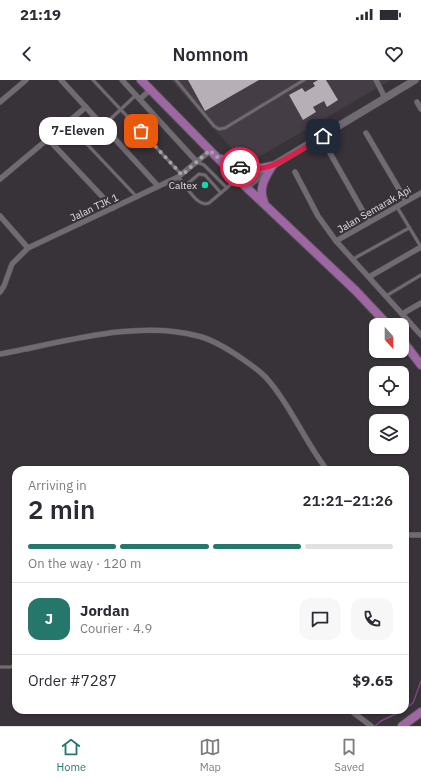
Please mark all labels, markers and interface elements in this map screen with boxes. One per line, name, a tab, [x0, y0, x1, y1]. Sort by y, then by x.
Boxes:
text: 21:19	[20, 5, 61, 24]
icon: back	[16, 43, 38, 65]
text: Nomnom	[173, 43, 248, 66]
icon: heart	[383, 43, 405, 65]
pin	[124, 114, 158, 148]
callout: 7-Eleven	[39, 117, 117, 145]
pin	[306, 119, 340, 153]
icon: bag	[130, 120, 152, 142]
text: 7-Eleven	[51, 122, 105, 139]
icon: home	[312, 125, 334, 147]
courier	[220, 147, 260, 187]
icon: car	[229, 156, 251, 178]
place label: Caltex	[169, 179, 197, 192]
marker: Caltex	[200, 180, 210, 190]
street label: Jalan Semarak Api	[335, 183, 414, 236]
street label: Jalan TJK 1	[68, 191, 120, 224]
north arrow	[369, 318, 409, 358]
map controls	[369, 318, 409, 454]
button: locate	[369, 366, 409, 406]
button: layers	[369, 414, 409, 454]
text: Arriving in	[28, 477, 87, 494]
text: 21:21–21:26	[303, 491, 393, 510]
text: 2 min	[28, 492, 95, 526]
text: On the way · 120 m	[28, 555, 141, 572]
button: chat	[299, 598, 341, 640]
button: phone	[351, 598, 393, 640]
text: Jordan	[80, 601, 129, 620]
text: J	[45, 609, 53, 628]
text: Courier · 4.9	[80, 620, 152, 637]
text: Order #7287	[28, 671, 117, 690]
text: $9.65	[352, 671, 393, 690]
tab: Home	[57, 736, 86, 774]
tab: Map	[199, 736, 221, 774]
tab: Saved	[334, 736, 364, 774]

